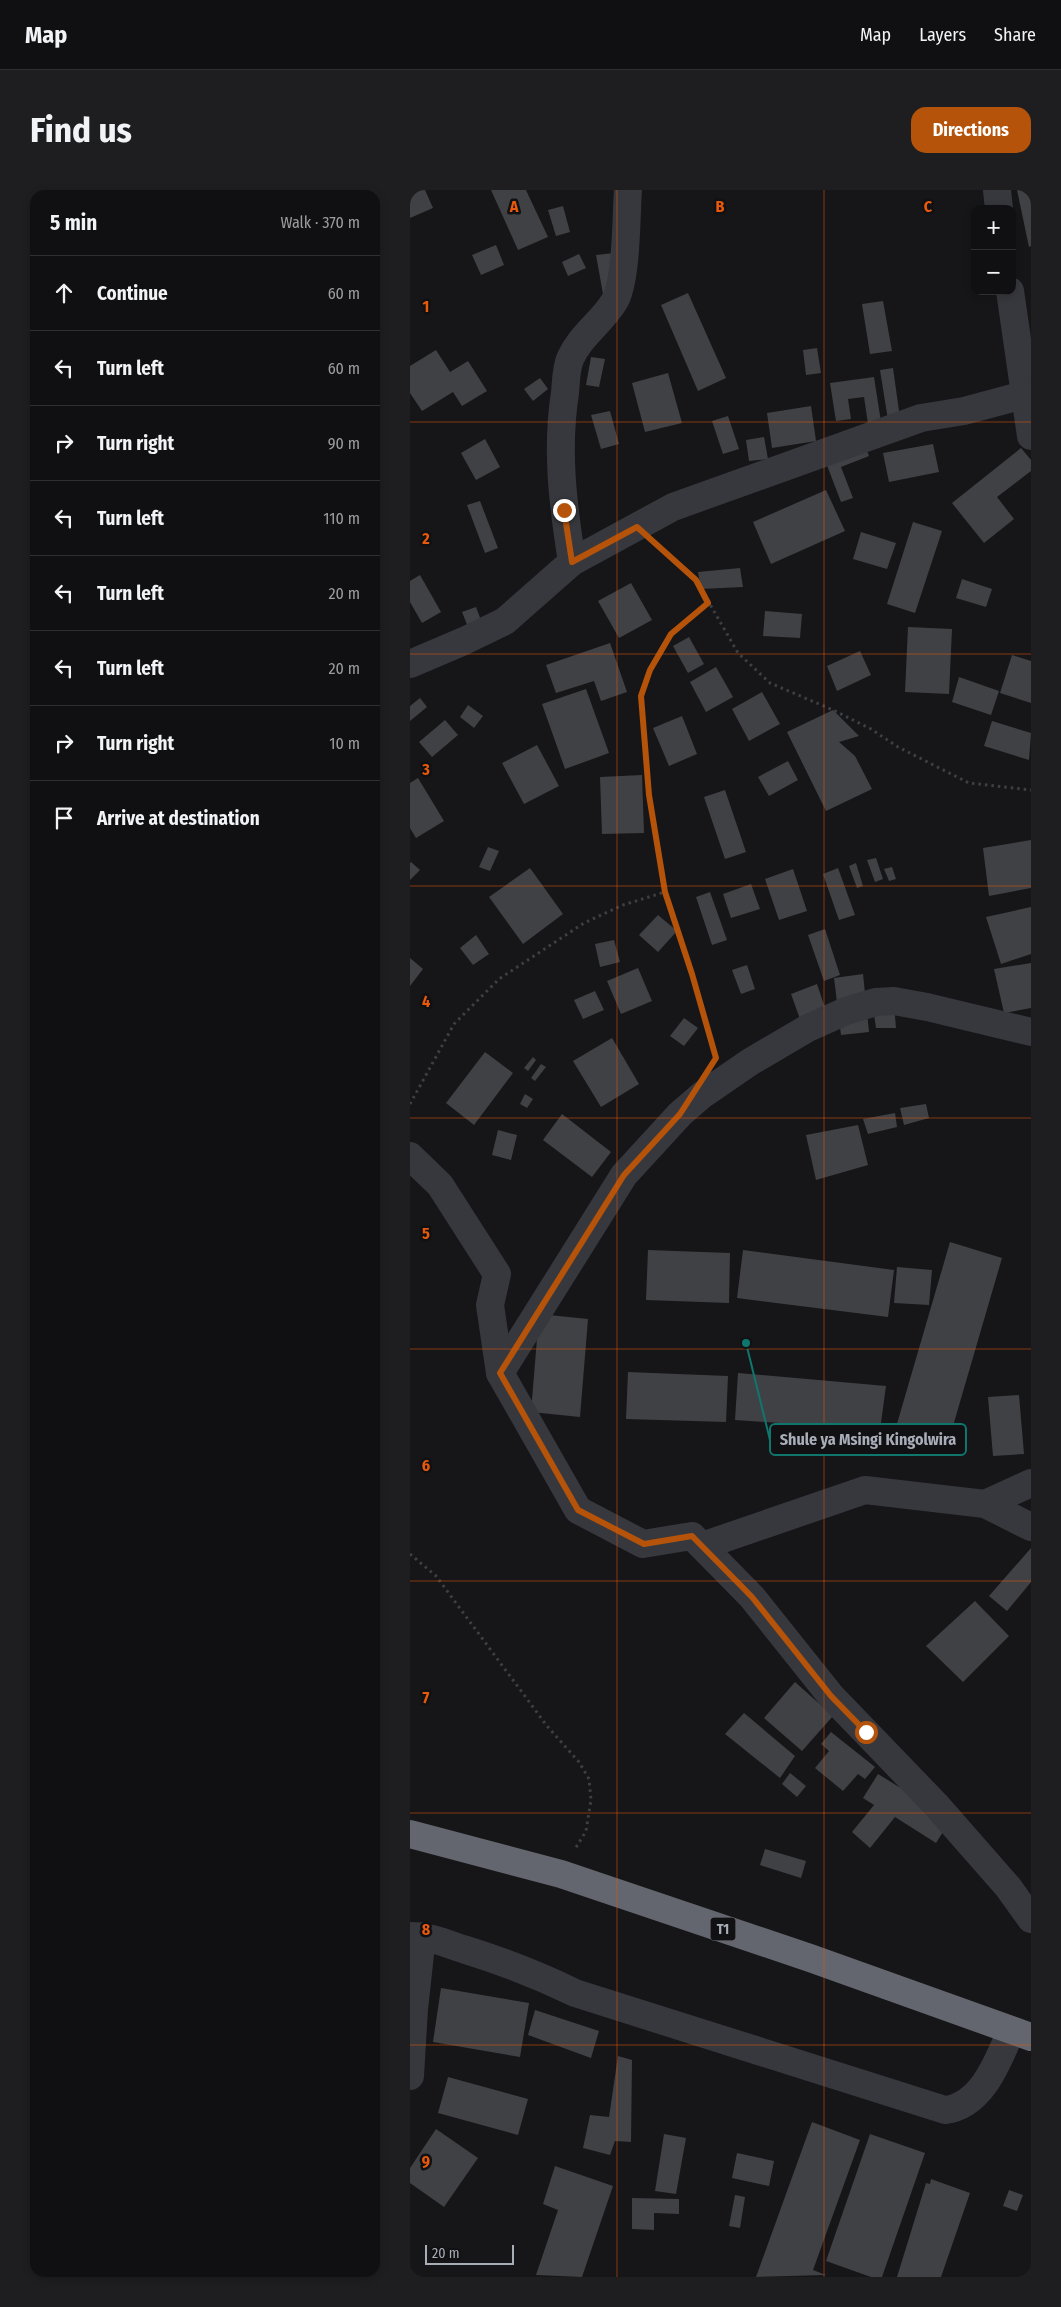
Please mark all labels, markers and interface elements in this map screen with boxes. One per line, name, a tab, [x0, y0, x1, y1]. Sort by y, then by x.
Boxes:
text: Map	[25, 21, 67, 49]
text: Map	[860, 24, 891, 46]
text: Layers	[919, 24, 966, 46]
text: Share	[994, 24, 1036, 46]
button: Directions	[911, 107, 1031, 153]
text: Find us	[30, 109, 132, 151]
text: A	[509, 197, 519, 216]
text: B	[716, 197, 725, 216]
text: C	[924, 197, 933, 216]
map controls	[971, 205, 1016, 295]
button: +	[971, 205, 1016, 250]
text: 5 min	[50, 210, 97, 236]
text: Walk · 370 m	[280, 213, 360, 232]
button: −	[971, 250, 1016, 295]
icon: ahead	[50, 279, 78, 307]
text: Continue	[97, 282, 168, 305]
text: 60 m	[328, 284, 360, 303]
text: 1	[423, 297, 429, 316]
icon: left	[50, 354, 78, 382]
text: Turn left	[97, 357, 164, 380]
text: 60 m	[328, 359, 360, 378]
icon: right	[50, 429, 78, 457]
text: Turn right	[97, 432, 174, 455]
text: 90 m	[328, 434, 360, 453]
route end	[553, 499, 576, 522]
icon: left	[50, 504, 78, 532]
text: Turn left	[97, 507, 164, 530]
text: 110 m	[323, 509, 360, 528]
text: 2	[421, 529, 430, 548]
icon: left	[50, 579, 78, 607]
text: Turn left	[97, 582, 164, 605]
text: 20 m	[329, 584, 360, 603]
icon: left	[50, 654, 78, 682]
text: Turn left	[97, 657, 164, 680]
text: 20 m	[329, 659, 360, 678]
icon: right	[50, 729, 78, 757]
text: Turn right	[97, 732, 174, 755]
text: 10 m	[329, 734, 360, 753]
text: 3	[421, 760, 430, 779]
icon: arrive	[50, 804, 78, 832]
text: Arrive at destination	[97, 807, 260, 830]
text: 4	[422, 992, 430, 1011]
text: 5	[422, 1224, 430, 1243]
callout: Shule ya Msingi Kingolwira	[770, 1424, 966, 1455]
text: Shule ya Msingi Kingolwira	[780, 1430, 956, 1449]
text: 6	[422, 1456, 430, 1475]
text: 7	[423, 1688, 430, 1707]
route start	[855, 1721, 878, 1744]
road number: T1	[710, 1918, 736, 1940]
text: 8	[422, 1920, 431, 1939]
text: 9	[422, 2152, 430, 2171]
scale bar	[425, 2242, 514, 2265]
text: 20 m	[432, 2245, 460, 2262]

